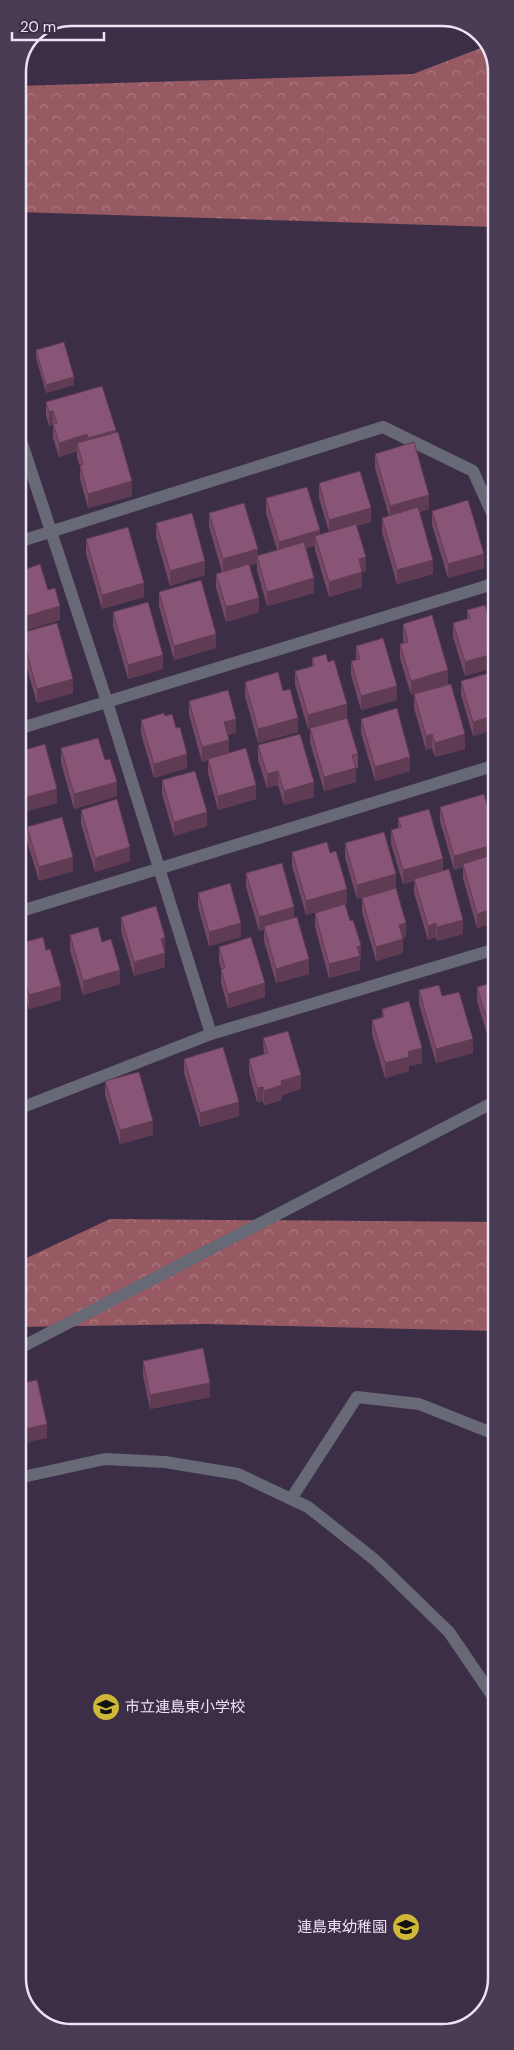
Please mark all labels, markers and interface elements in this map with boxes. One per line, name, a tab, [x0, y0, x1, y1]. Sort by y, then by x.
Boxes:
scale bar	[12, 10, 105, 42]
text: 20 m	[20, 17, 56, 37]
school or university icon: 市立連島東小学校	[91, 1692, 121, 1722]
place label: 市立連島東小学校	[125, 1697, 245, 1717]
school or university icon: 連島東幼稚園	[391, 1912, 421, 1942]
place label: 連島東幼稚園	[297, 1917, 387, 1937]

